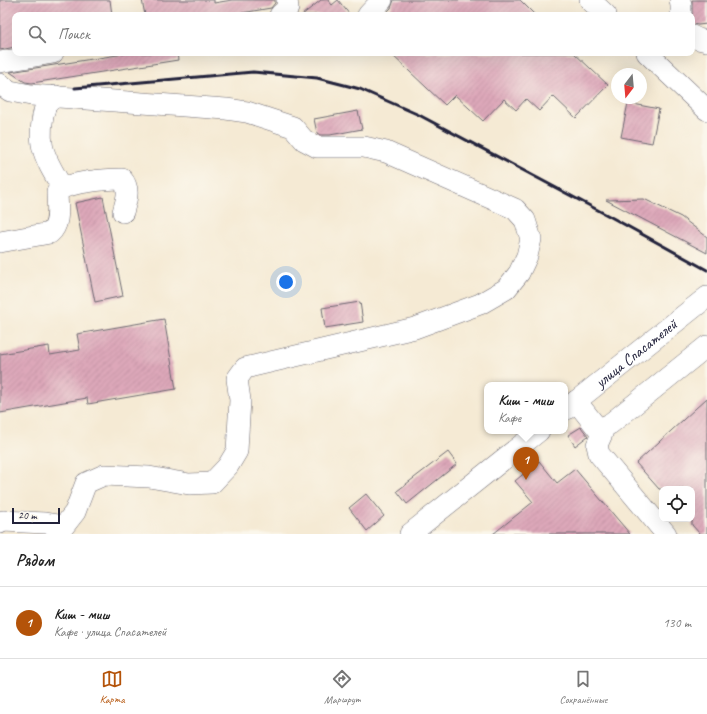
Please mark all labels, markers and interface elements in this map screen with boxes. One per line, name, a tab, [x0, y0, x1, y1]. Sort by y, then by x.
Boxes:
search box	[12, 12, 695, 56]
icon: search	[26, 23, 48, 45]
text: Поиск	[58, 25, 90, 44]
north arrow	[611, 68, 647, 104]
your location	[276, 272, 296, 292]
street label: улица Спасателей	[590, 314, 682, 393]
popup	[484, 382, 568, 434]
text: Киш - миш	[498, 391, 554, 410]
text: Кафе	[498, 410, 521, 426]
pin: 1	[513, 447, 539, 480]
map controls	[659, 486, 695, 522]
button: locate	[659, 486, 695, 522]
scale bar	[12, 506, 60, 525]
text: 20 m	[18, 508, 37, 522]
text: Рядом	[16, 550, 54, 571]
text: Киш - миш	[54, 605, 110, 624]
text: 1	[26, 615, 32, 631]
text: 130 m	[663, 615, 691, 631]
text: Кафе · улица Спасателей	[54, 624, 166, 640]
tab: Карта	[100, 668, 125, 706]
tab: Маршрут	[324, 668, 360, 706]
tab: Сохранённые	[560, 668, 607, 706]

